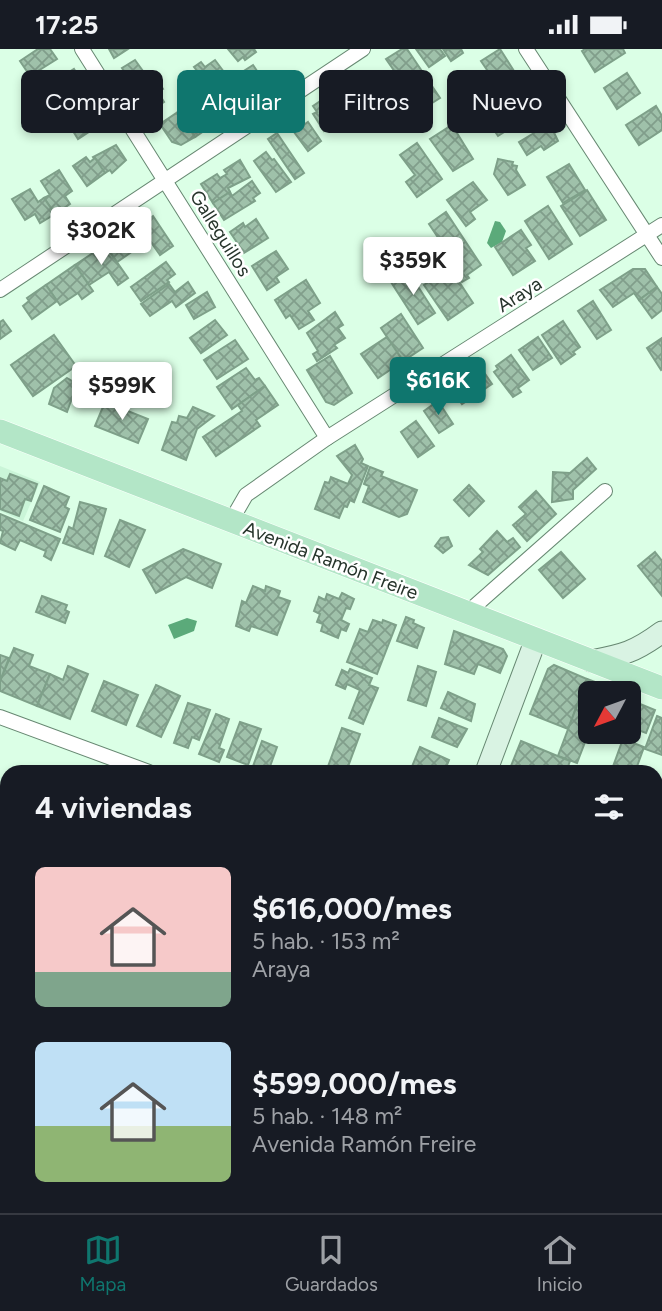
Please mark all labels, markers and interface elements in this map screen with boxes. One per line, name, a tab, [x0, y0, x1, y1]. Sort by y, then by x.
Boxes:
text: 17:25	[35, 9, 98, 41]
chip: Comprar	[21, 70, 163, 133]
chip: Alquilar	[177, 70, 305, 133]
chip: Filtros	[319, 70, 433, 133]
chip: Nuevo	[447, 70, 566, 133]
street label: Galleguillos	[185, 186, 256, 281]
pin: $302K	[52, 207, 150, 267]
text: $302K	[66, 216, 136, 244]
pin: $359K	[364, 237, 462, 297]
text: $359K	[379, 246, 447, 274]
street label: Araya	[493, 272, 546, 317]
pin: $616K	[389, 357, 487, 417]
pin: $599K	[73, 363, 171, 422]
text: $616K	[406, 366, 470, 394]
text: $599K	[88, 371, 156, 399]
street label: Avenida Ramón Freire	[240, 517, 421, 604]
north arrow	[578, 681, 640, 744]
map controls	[578, 681, 641, 744]
icon: filters	[590, 788, 628, 826]
text: 4 viviendas	[35, 789, 192, 826]
text: $616,000/mes	[252, 890, 452, 927]
icon: home	[91, 895, 175, 979]
text: 5 hab. · 153 m²	[252, 927, 400, 955]
text: Araya	[252, 955, 310, 983]
text: $599,000/mes	[252, 1065, 457, 1102]
icon: home	[91, 1070, 175, 1154]
text: 5 hab. · 148 m²	[252, 1102, 402, 1130]
text: Avenida Ramón Freire	[252, 1130, 476, 1158]
tab: Mapa	[79, 1231, 126, 1296]
tab: Guardados	[285, 1231, 378, 1296]
tab: Inicio	[537, 1231, 583, 1296]

